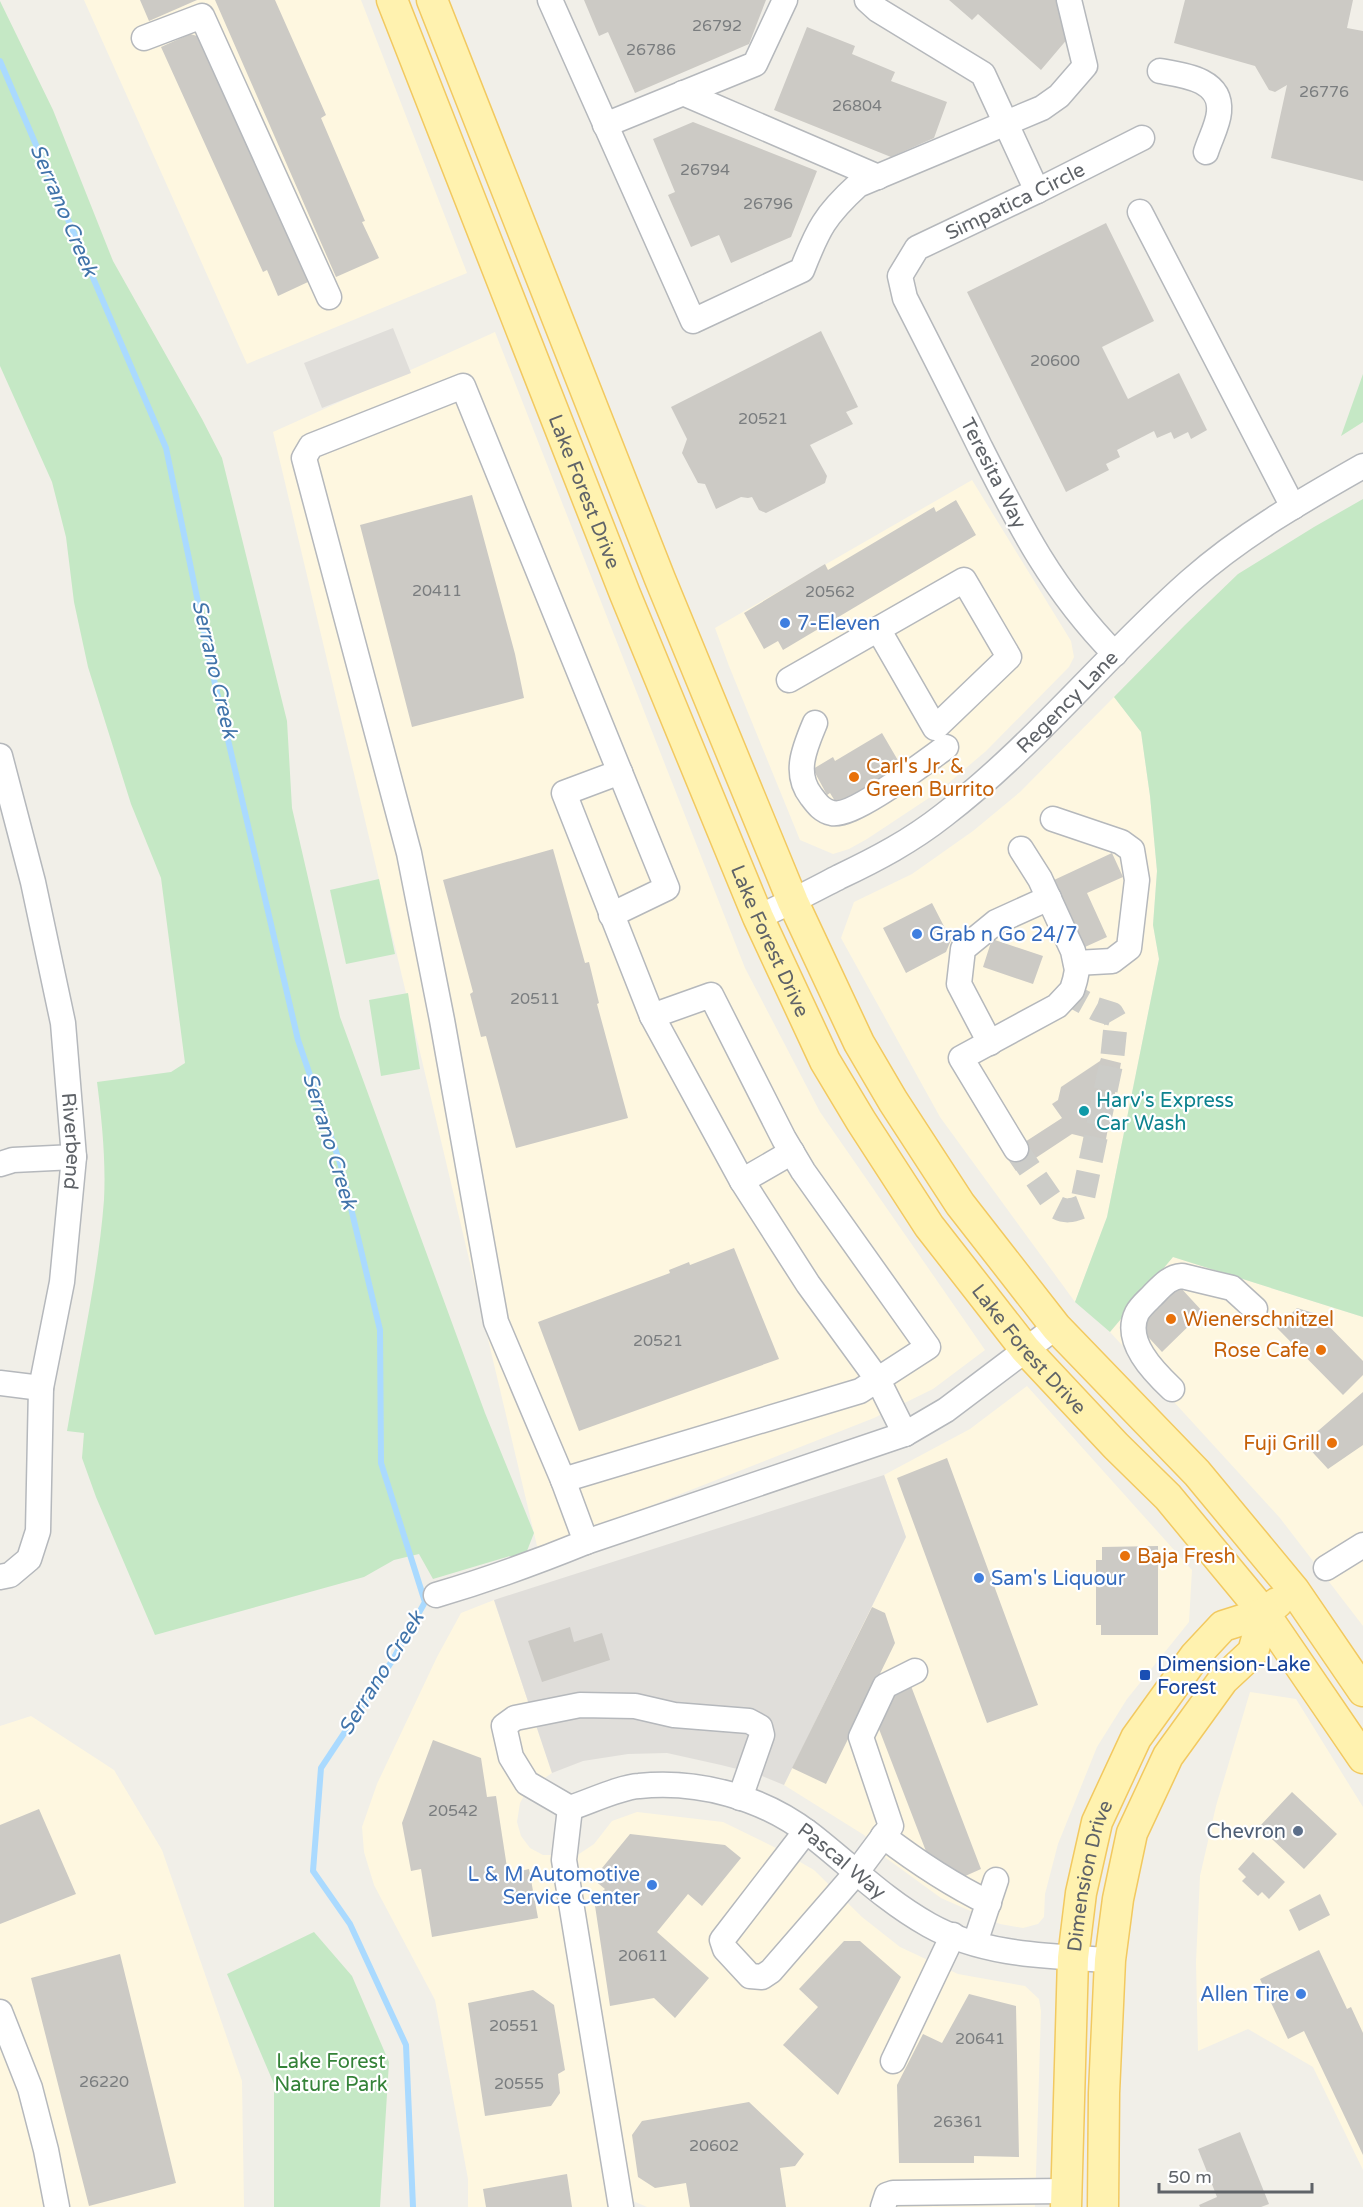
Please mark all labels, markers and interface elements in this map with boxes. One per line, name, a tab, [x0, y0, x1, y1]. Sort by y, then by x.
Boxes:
house number: 26792	[692, 16, 742, 36]
house number: 26786	[626, 40, 676, 60]
house number: 26776	[1299, 82, 1349, 102]
house number: 26804	[832, 96, 882, 116]
water label: Serrano Creek	[24, 140, 103, 281]
street label: Simpatica Circle	[942, 158, 1089, 246]
house number: 26794	[680, 160, 730, 180]
house number: 26796	[743, 194, 793, 214]
house number: 20600	[1030, 351, 1080, 371]
house number: 20521	[738, 409, 788, 429]
street label: Lake Forest Drive	[543, 411, 625, 573]
street label: Teresita Way	[955, 414, 1031, 533]
house number: 20411	[412, 581, 462, 601]
house number: 20562	[805, 582, 855, 602]
water label: Serrano Creek	[186, 598, 243, 742]
place label: 7-Eleven	[797, 612, 880, 636]
marker: 7-Eleven	[778, 616, 792, 630]
street label: Regency Lane	[1012, 646, 1124, 759]
place label: Carl's Jr. & Green Burrito	[866, 755, 994, 802]
marker: Carl's Jr. & Green Burrito	[847, 770, 861, 784]
street label: Lake Forest Drive	[725, 862, 814, 1021]
place label: Grab n Go 24/7	[929, 923, 1077, 947]
marker: Grab n Go 24/7	[910, 927, 924, 941]
house number: 20511	[510, 989, 560, 1009]
water label: Serrano Creek	[297, 1070, 363, 1214]
place label: Harv's Express Car Wash	[1096, 1089, 1234, 1136]
street label: Riverbend	[56, 1092, 85, 1191]
marker: Harv's Express Car Wash	[1077, 1104, 1091, 1118]
street label: Lake Forest Drive	[966, 1280, 1091, 1420]
place label: Wienerschnitzel	[1183, 1308, 1334, 1332]
marker: Wienerschnitzel	[1164, 1312, 1178, 1326]
house number: 20521	[633, 1331, 683, 1351]
place label: Rose Cafe	[1213, 1339, 1309, 1363]
marker: Rose Cafe	[1314, 1343, 1328, 1357]
place label: Fuji Grill	[1243, 1432, 1320, 1456]
marker: Fuji Grill	[1325, 1436, 1339, 1450]
place label: Baja Fresh	[1137, 1545, 1236, 1569]
marker: Baja Fresh	[1118, 1549, 1132, 1563]
place label: Sam's Liquour	[991, 1567, 1126, 1591]
marker: Sam's Liquour	[972, 1571, 986, 1585]
water label: Serrano Creek	[333, 1605, 430, 1740]
place label: Dimension-Lake Forest	[1157, 1653, 1311, 1700]
marker: Dimension-Lake Forest	[1138, 1668, 1152, 1682]
street label: Dimension Drive	[1063, 1796, 1119, 1953]
house number: 20542	[428, 1801, 478, 1821]
street label: Pascal Way	[793, 1818, 891, 1905]
place label: Chevron	[1206, 1820, 1286, 1844]
marker: Chevron	[1291, 1824, 1305, 1838]
place label: L & M Automotive Service Center	[468, 1863, 640, 1910]
marker: L & M Automotive Service Center	[645, 1878, 659, 1892]
house number: 20611	[618, 1946, 668, 1966]
place label: Allen Tire	[1200, 1983, 1289, 2007]
marker: Allen Tire	[1294, 1987, 1308, 2001]
house number: 20551	[489, 2016, 539, 2036]
house number: 20641	[955, 2029, 1005, 2049]
park label: Lake Forest Nature Park	[274, 2050, 388, 2097]
house number: 26220	[79, 2072, 129, 2092]
house number: 20555	[494, 2074, 544, 2094]
house number: 26361	[933, 2112, 983, 2132]
house number: 20602	[689, 2136, 739, 2156]
scale bar	[1159, 2156, 1312, 2194]
text: 50 m	[1168, 2166, 1212, 2188]

